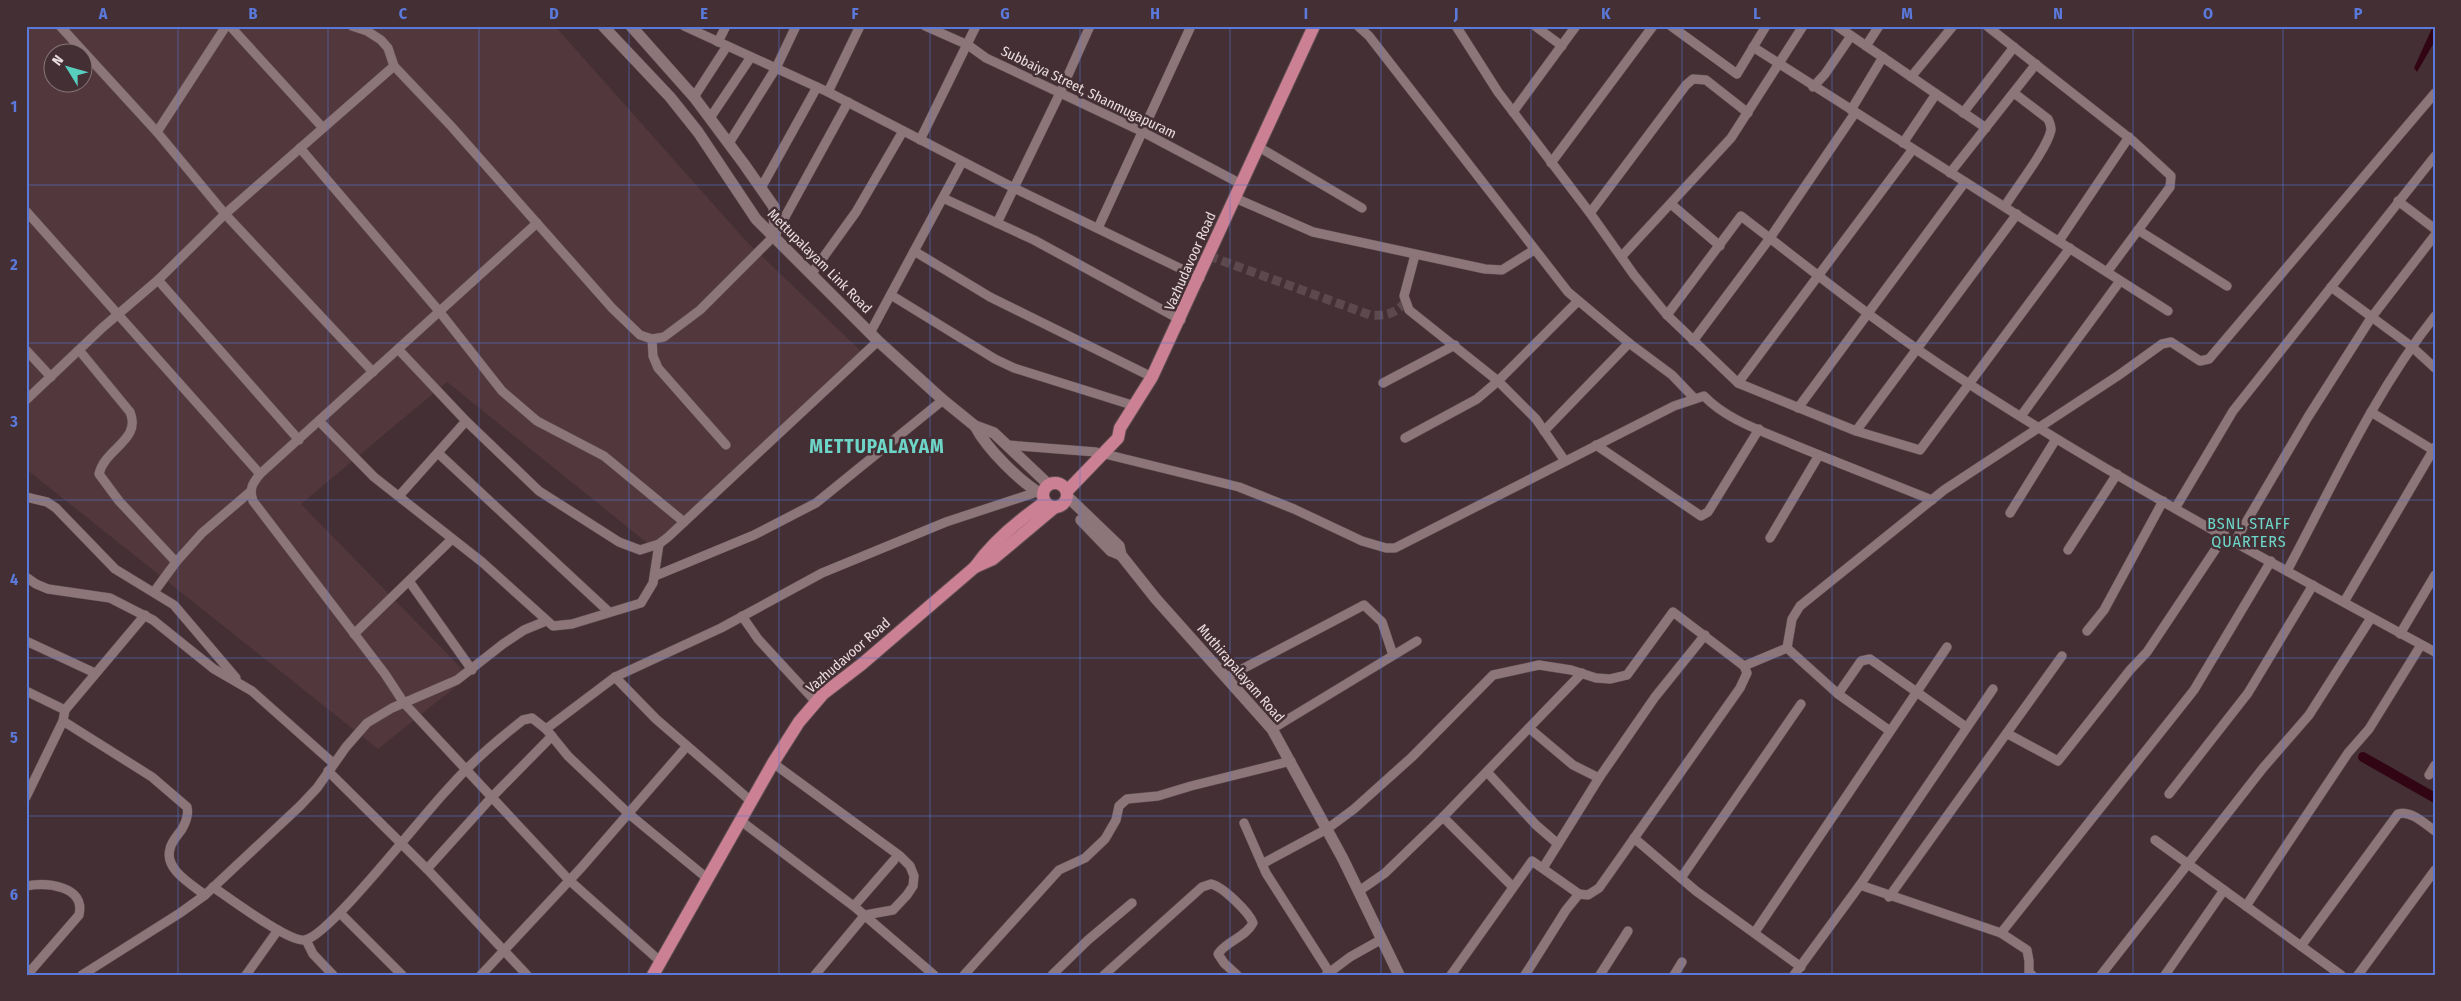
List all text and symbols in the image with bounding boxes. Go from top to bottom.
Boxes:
text: A [98,4,108,23]
text: B [249,4,258,23]
text: C [399,4,408,23]
text: D [549,4,559,23]
text: E [700,4,708,23]
text: F [851,4,859,23]
text: G [1000,4,1010,23]
text: H [1150,4,1160,23]
text: I [1304,4,1308,23]
text: J [1453,4,1458,23]
text: K [1601,4,1611,23]
text: L [1753,4,1761,23]
text: M [1901,4,1913,23]
text: N [2053,4,2063,23]
text: O [2203,4,2213,23]
text: P [2354,4,2363,23]
north arrow [42,42,92,92]
street label: Subbaiya Street, Shanmugapuram [998,43,1179,142]
text: N [49,52,67,69]
text: 1 [11,97,17,116]
street label: Mettupalayam Link Road [764,206,875,317]
street label: Vazhudavoor Road [1161,209,1220,313]
text: 2 [9,255,18,274]
text: 3 [9,412,18,431]
district label: METTUPALAYAM [809,435,945,458]
district label: BSNL STAFF QUARTERS [2207,514,2291,551]
text: 4 [10,570,18,589]
street label: Vazhudavoor Road [803,614,894,697]
street label: Muthirapalayam Road [1193,621,1288,726]
text: 5 [10,728,18,747]
text: 6 [10,885,18,904]

